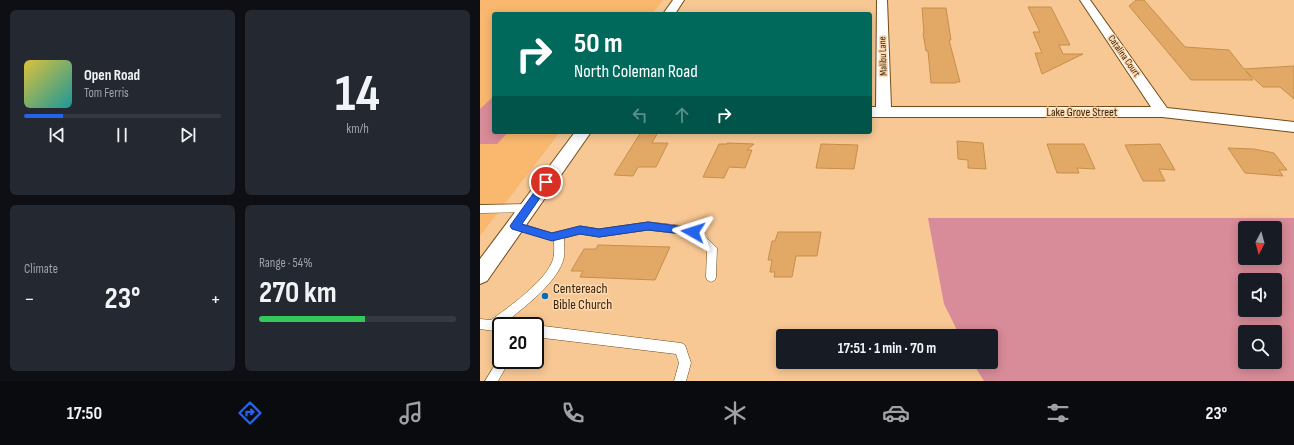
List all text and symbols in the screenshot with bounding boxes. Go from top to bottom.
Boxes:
text: 50 m [574,27,623,60]
icon: right [508,28,560,80]
street label: Catalina Court [1105,33,1143,79]
street label: Malibu Lane [876,36,890,76]
text: North Coleman Road [574,61,698,82]
text: 14 [335,63,380,126]
text: Open Road [84,66,140,85]
text: Tom Ferris [84,85,129,101]
icon: left [629,104,651,126]
icon: ahead [671,104,693,126]
icon: right [713,104,735,126]
street label: Lake Grove Street [1047,105,1118,120]
text: km/h [346,121,369,137]
icon: previous [46,124,68,146]
icon: pause [111,124,133,146]
icon: next [177,124,199,146]
pin [529,165,563,199]
icon: arrive [535,171,557,193]
position arrow [672,211,714,253]
north arrow [1238,221,1282,265]
map controls [1238,221,1282,369]
text: Range · 54% [259,255,313,271]
text: Climate [24,261,58,277]
button: sound [1238,273,1282,317]
text: 270 km [259,275,337,311]
place label: Centereach Bible Church [553,280,612,313]
text: 23° [104,281,141,317]
text: − [24,286,35,313]
text: + [210,286,221,313]
marker: Centereach Bible Church [540,291,550,301]
speed limit sign: 20 [492,317,544,369]
button: search [1238,325,1282,369]
text: 17:51 · 1 min · 70 m [838,339,936,358]
icon: directions [236,399,264,427]
icon: music [397,399,425,427]
icon: phone [559,399,587,427]
icon: climate [721,399,749,427]
icon: car [882,399,910,427]
icon: filters [1044,399,1072,427]
text: 17:50 [67,403,102,424]
text: 23° [1206,403,1227,424]

